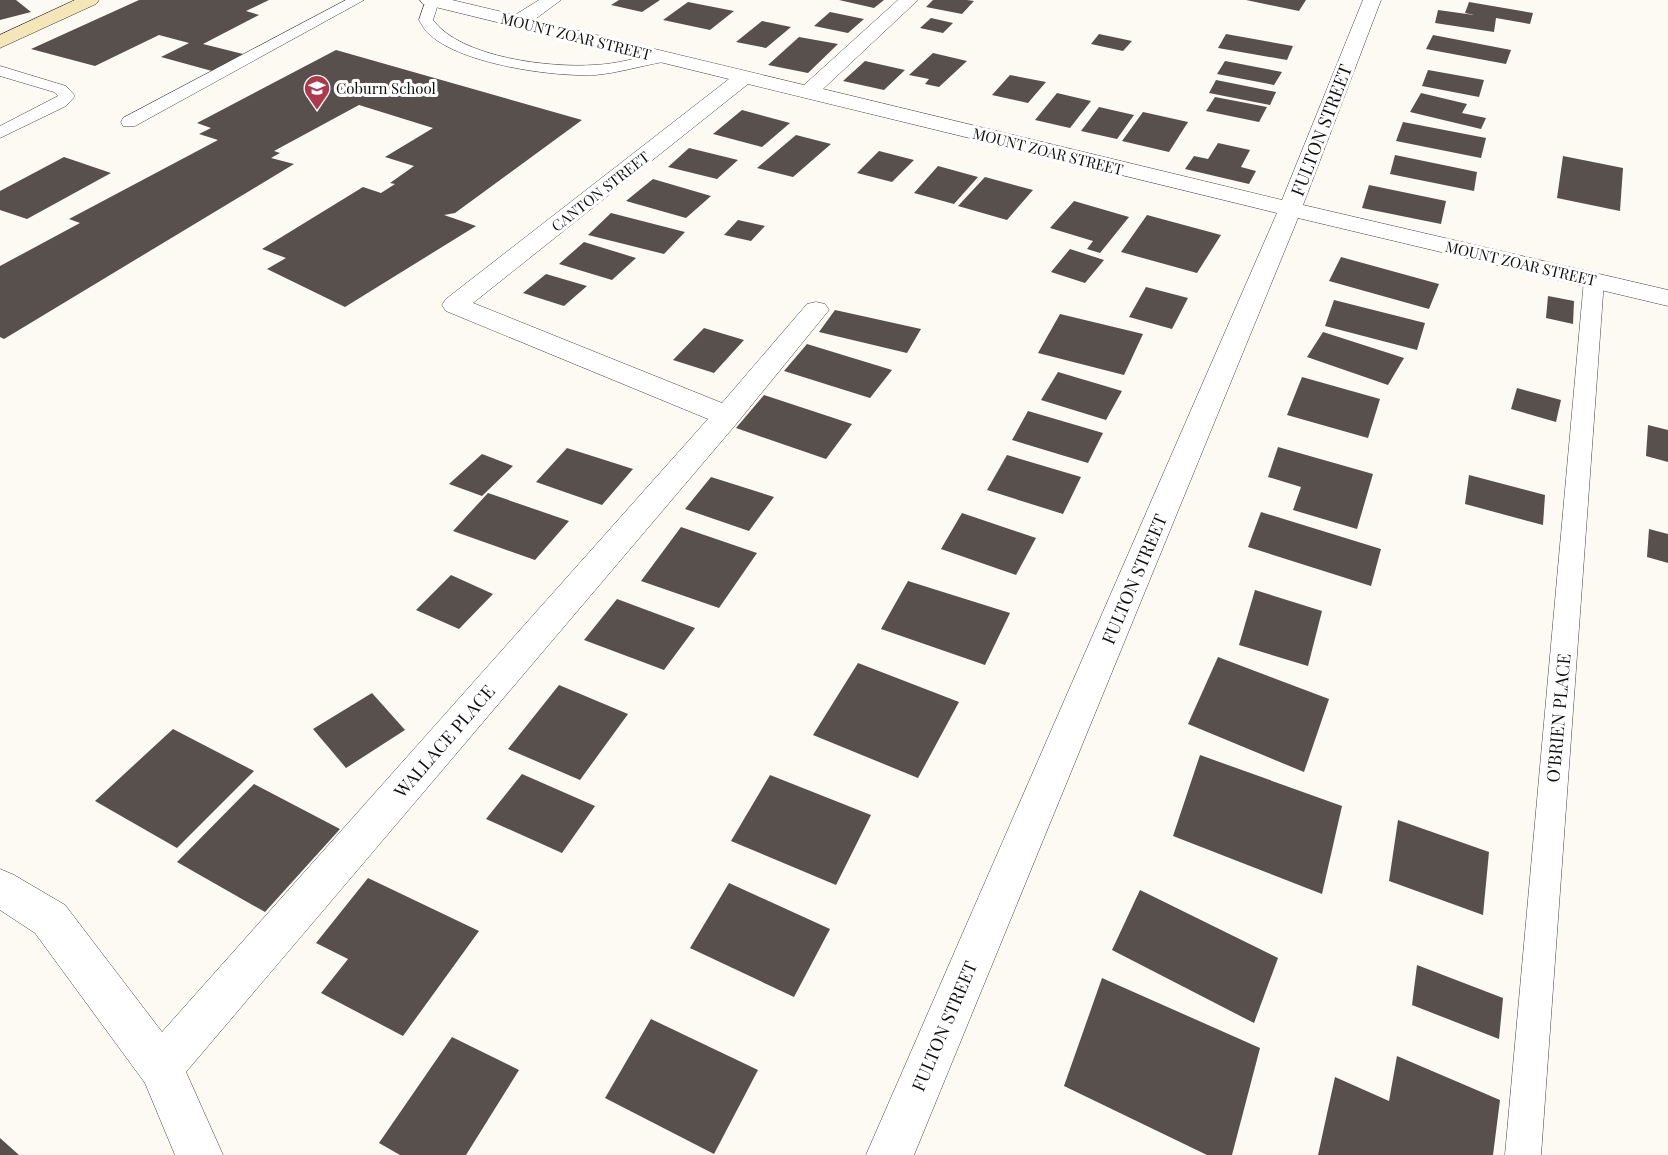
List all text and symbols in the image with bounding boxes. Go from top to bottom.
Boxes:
street label: MOUNT ZOAR STREET [499,8,653,64]
street label: FULTON STREET [1285,61,1357,199]
school or university icon: Coburn School [302,73,332,111]
place label: Coburn School [336,78,436,98]
street label: MOUNT ZOAR STREET [971,123,1125,179]
street label: CANTON STREET [547,146,653,236]
street label: MOUNT ZOAR STREET [1444,236,1598,290]
street label: FULTON STREET [1096,510,1172,648]
street label: O'BRIEN PLACE [1540,652,1576,783]
street label: WALLACE PLACE [388,680,500,803]
street label: FULTON STREET [906,957,982,1095]

